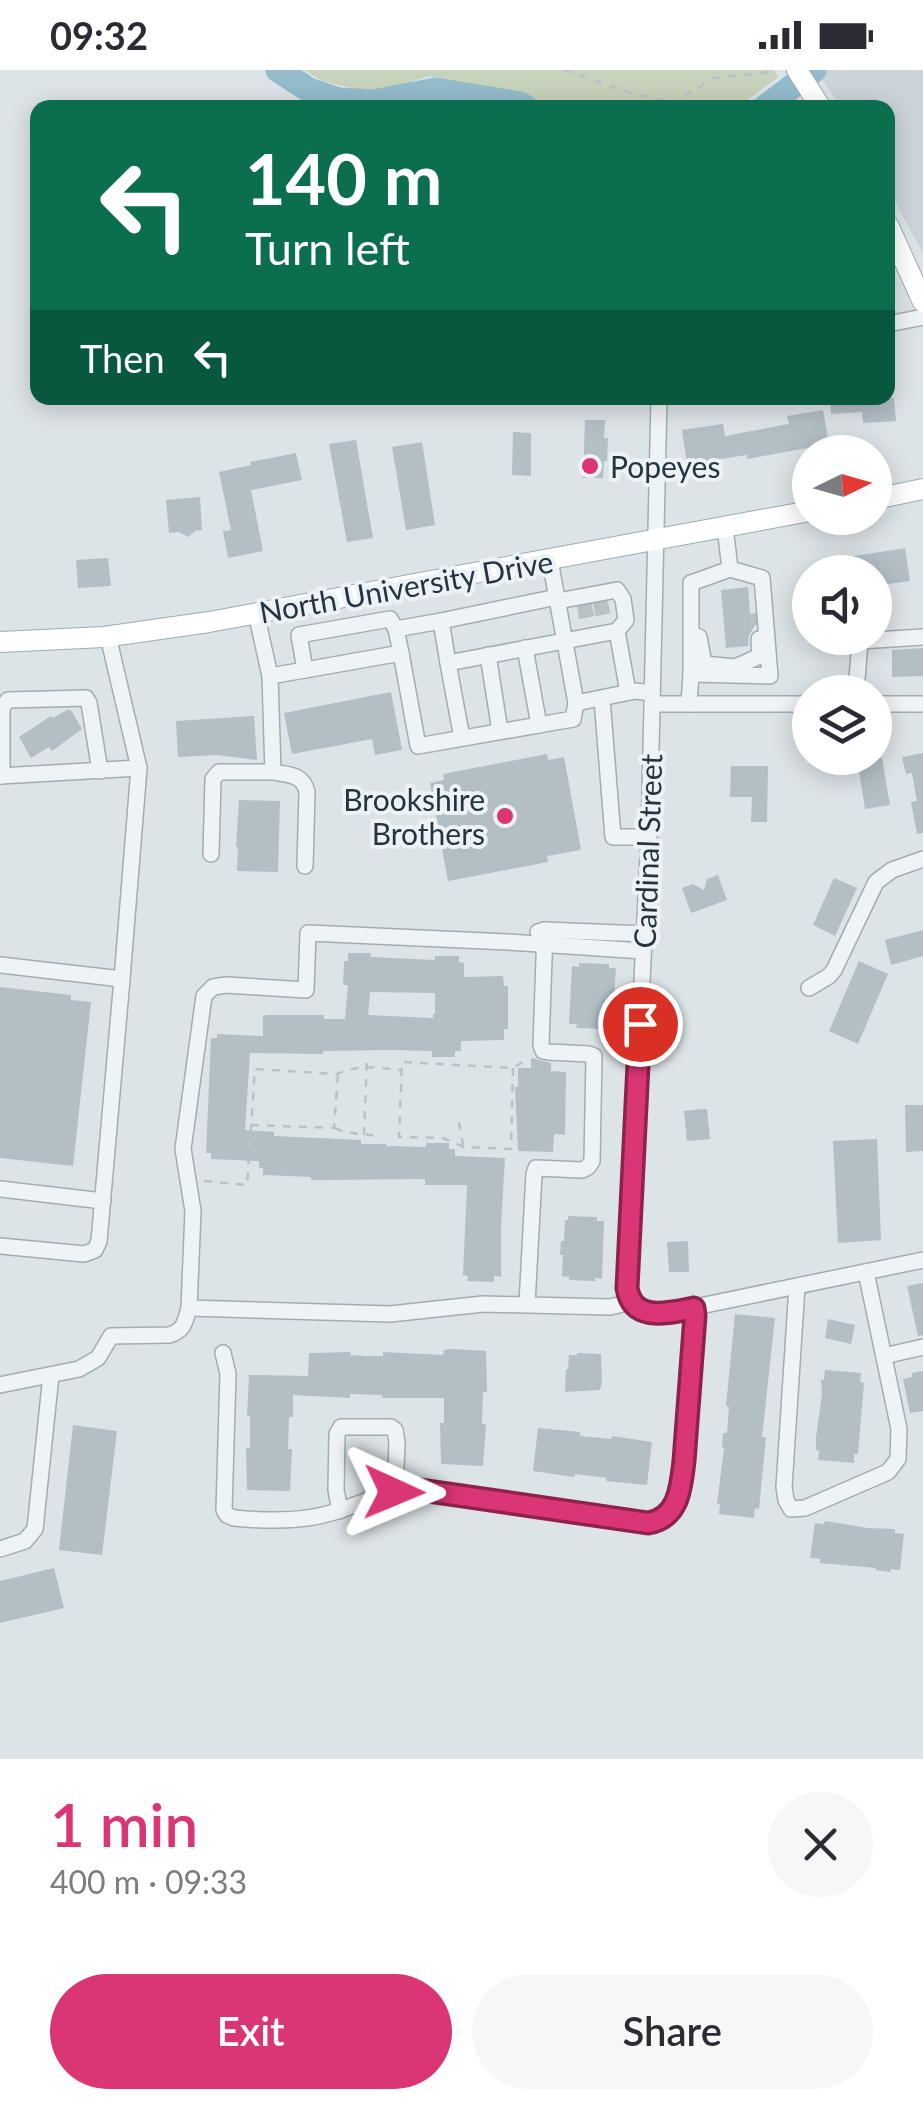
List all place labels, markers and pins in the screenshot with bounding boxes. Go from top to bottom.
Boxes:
place label: Popeyes [610,448,720,484]
marker: Popeyes [579,455,601,477]
place label: Brookshire Brothers [343,781,485,851]
marker: Brookshire Brothers [494,805,516,827]
pin [598,982,683,1067]

